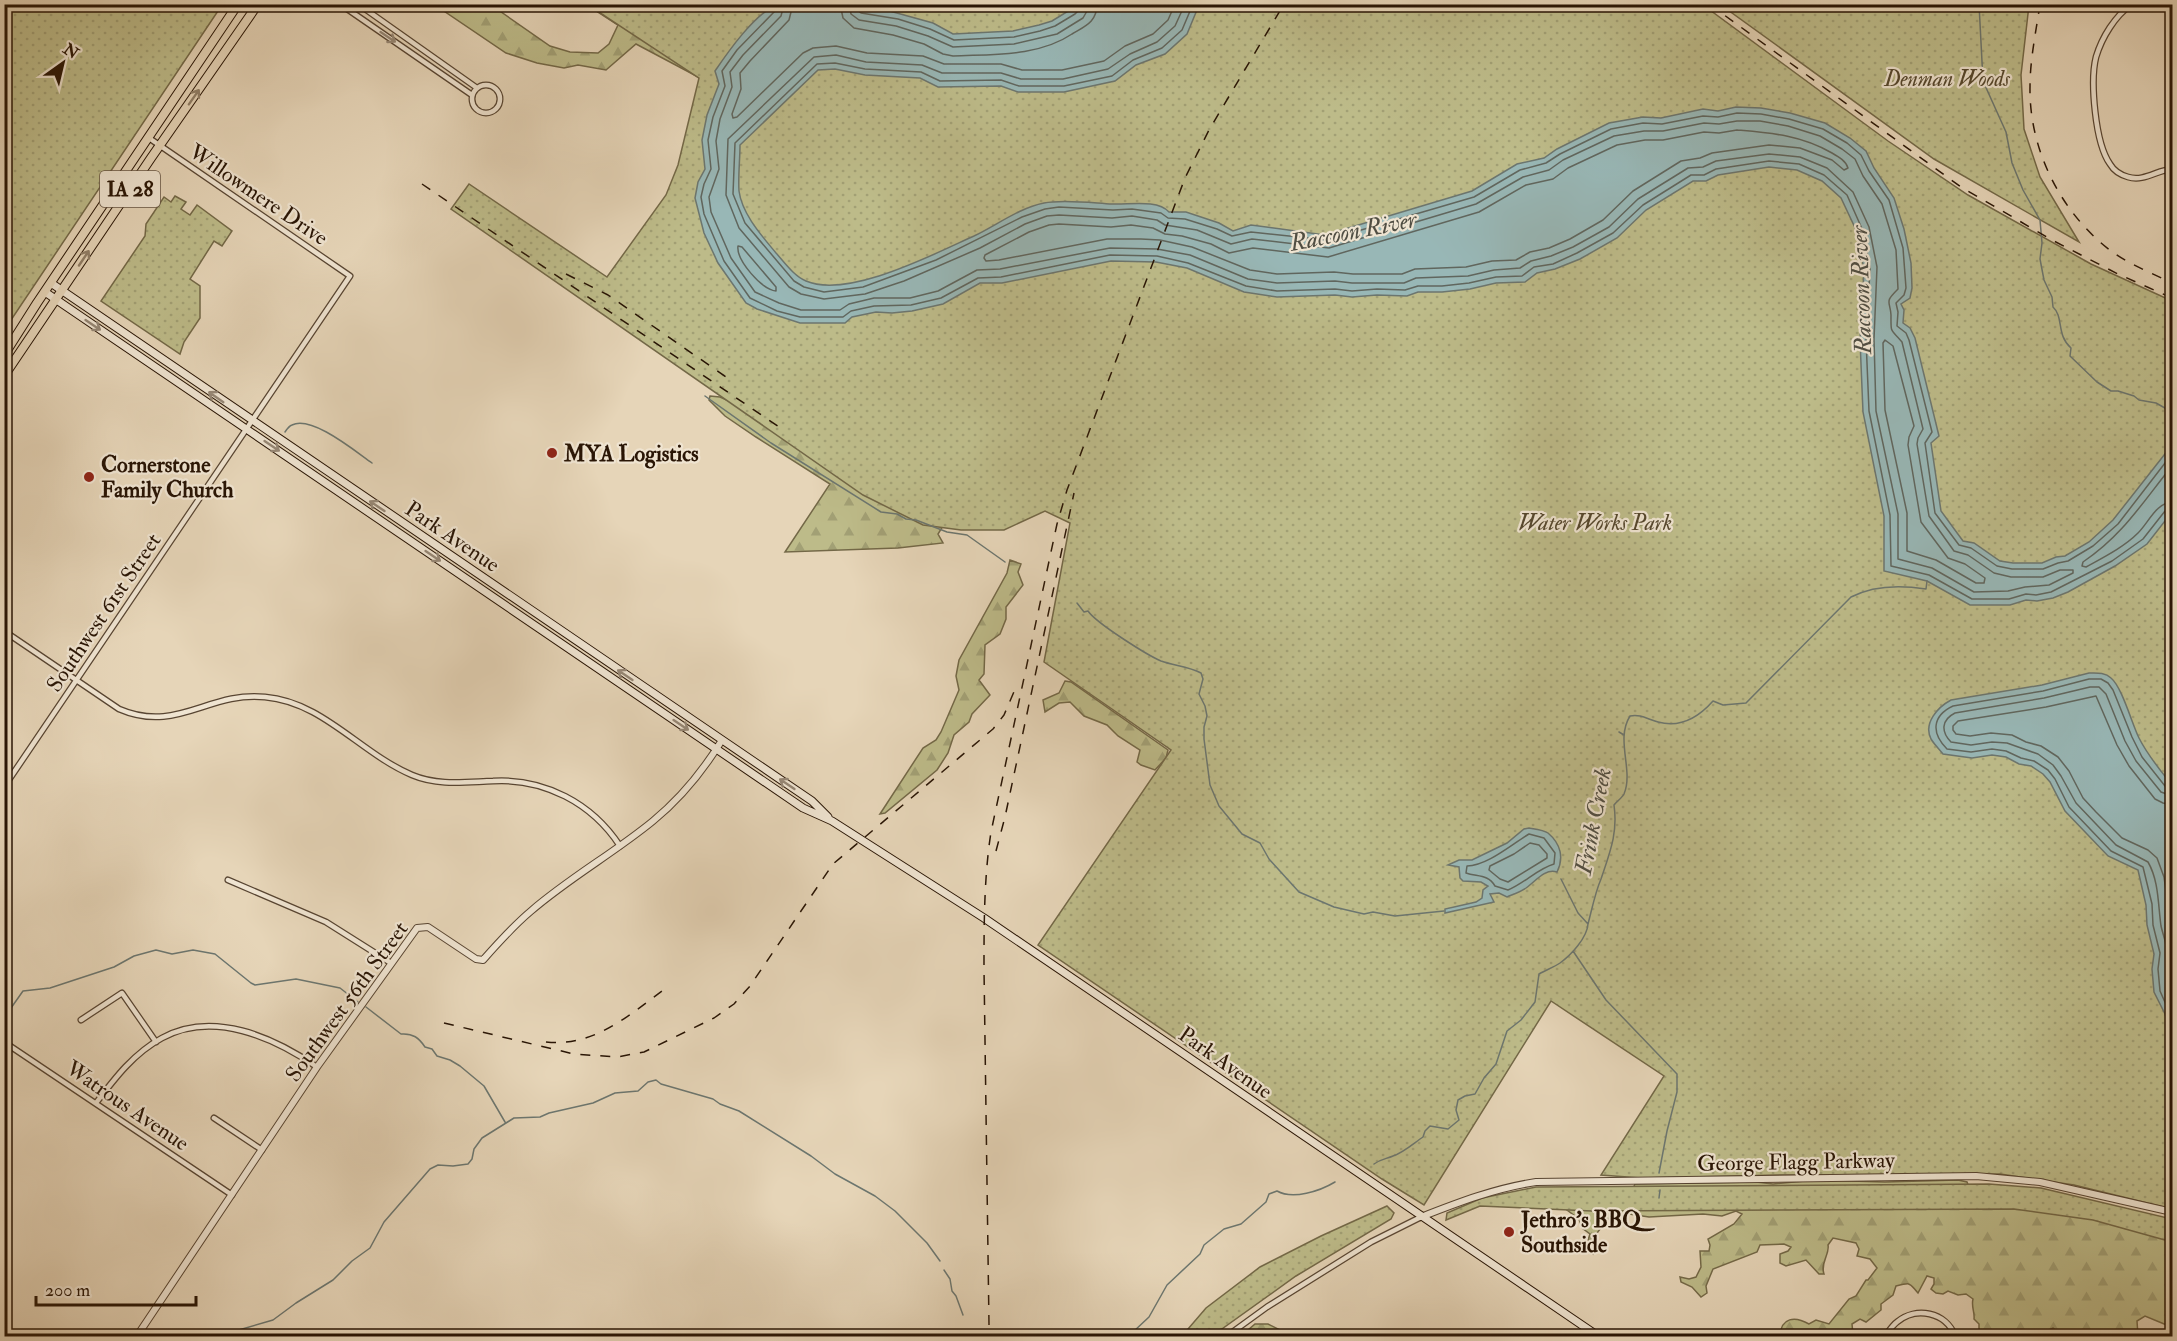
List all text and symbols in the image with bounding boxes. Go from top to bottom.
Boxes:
one-way arrow [379,32,396,44]
north arrow [33,33,93,93]
text: N [58,39,83,64]
park label: Denman Woods [1883,65,2011,93]
one-way arrow [188,89,200,105]
street label: Willowmere Drive [183,137,333,252]
road number: IA 28 [100,171,160,207]
water label: Raccoon River [1286,204,1420,259]
water label: Raccoon River [1844,224,1879,356]
one-way arrow [78,250,90,266]
one-way arrow [84,319,101,331]
one-way arrow [209,391,225,403]
one-way arrow [263,440,279,452]
place label: MYA Logistics [563,440,699,469]
marker: MYA Logistics [545,446,559,460]
place label: Cornerstone Family Church [101,451,234,505]
marker: Cornerstone Family Church [82,470,96,484]
street label: Park Avenue [400,495,505,579]
one-way arrow [370,500,386,512]
park label: Water Works Park [1518,509,1672,537]
street label: Southwest 61st Street [40,528,167,697]
one-way arrow [424,550,440,562]
one-way arrow [618,669,634,681]
one-way arrow [672,719,688,731]
water label: Frink Creek [1568,765,1619,878]
one-way arrow [779,778,796,790]
street label: Southwest 56th Street [279,916,414,1087]
street label: Park Avenue [1173,1020,1278,1105]
street label: Watrous Avenue [60,1054,194,1157]
street label: George Flagg Parkway [1697,1146,1895,1178]
place label: Jethro's BBQ Southside [1520,1206,1655,1259]
marker: Jethro's BBQ Southside [1502,1225,1516,1239]
scale bar [36,1269,196,1307]
text: 200 m [45,1279,90,1302]

